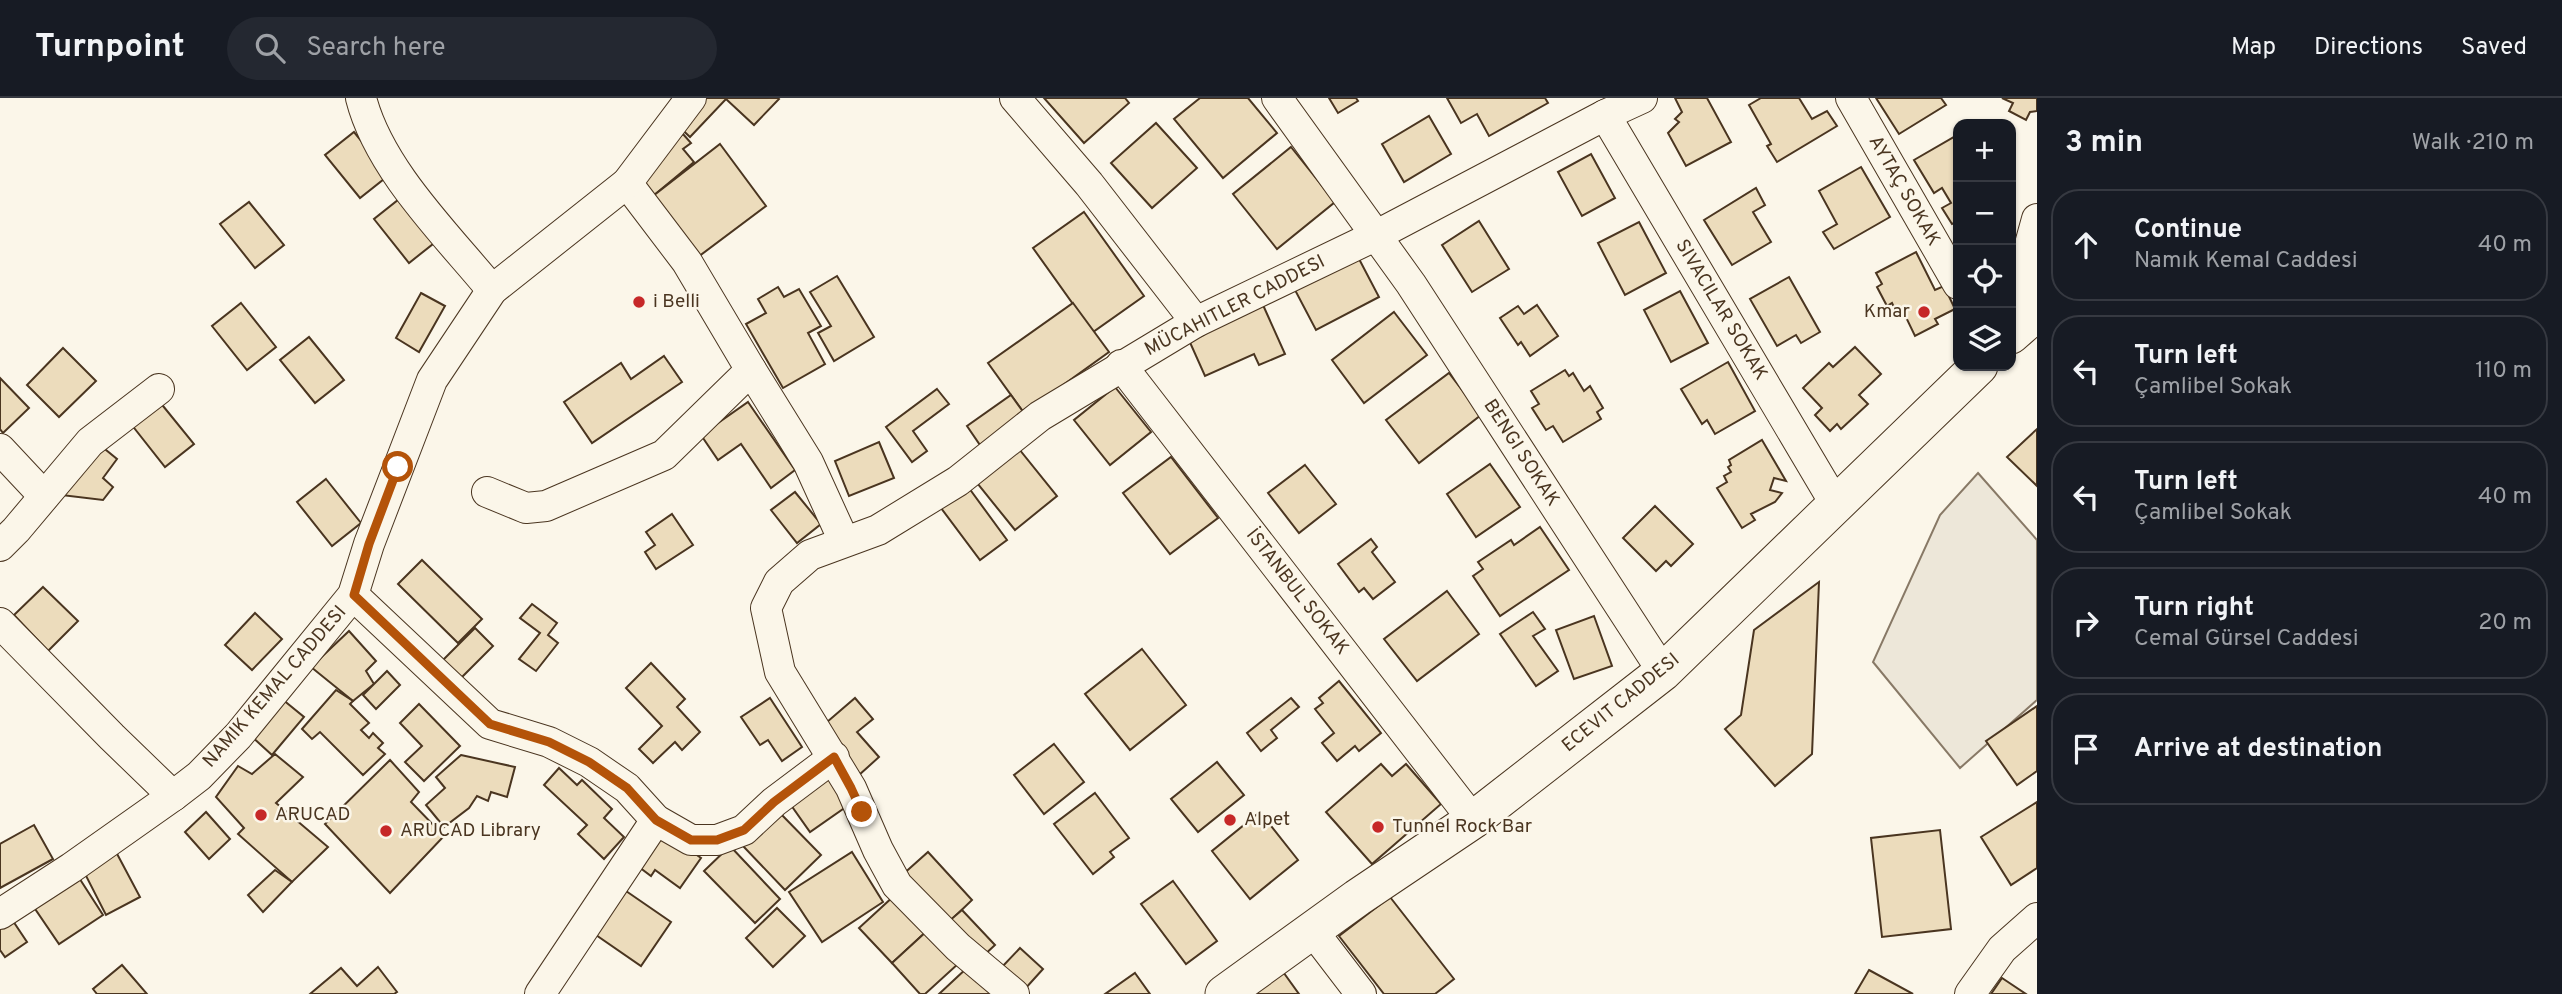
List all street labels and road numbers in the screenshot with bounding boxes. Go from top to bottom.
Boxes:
street label: AYTAÇ SOKAK [1863,131,1945,251]
street label: SIVACILAR SOKAK [1669,235,1773,385]
street label: MÜCAHITLER CADDESI [1140,249,1329,362]
street label: BENGI SOKAK [1478,395,1564,511]
street label: İSTANBUL SOKAK [1240,523,1355,660]
street label: NAMIK KEMAL CADDESI [198,601,352,773]
street label: ECEVIT CADDESI [1557,648,1685,758]

